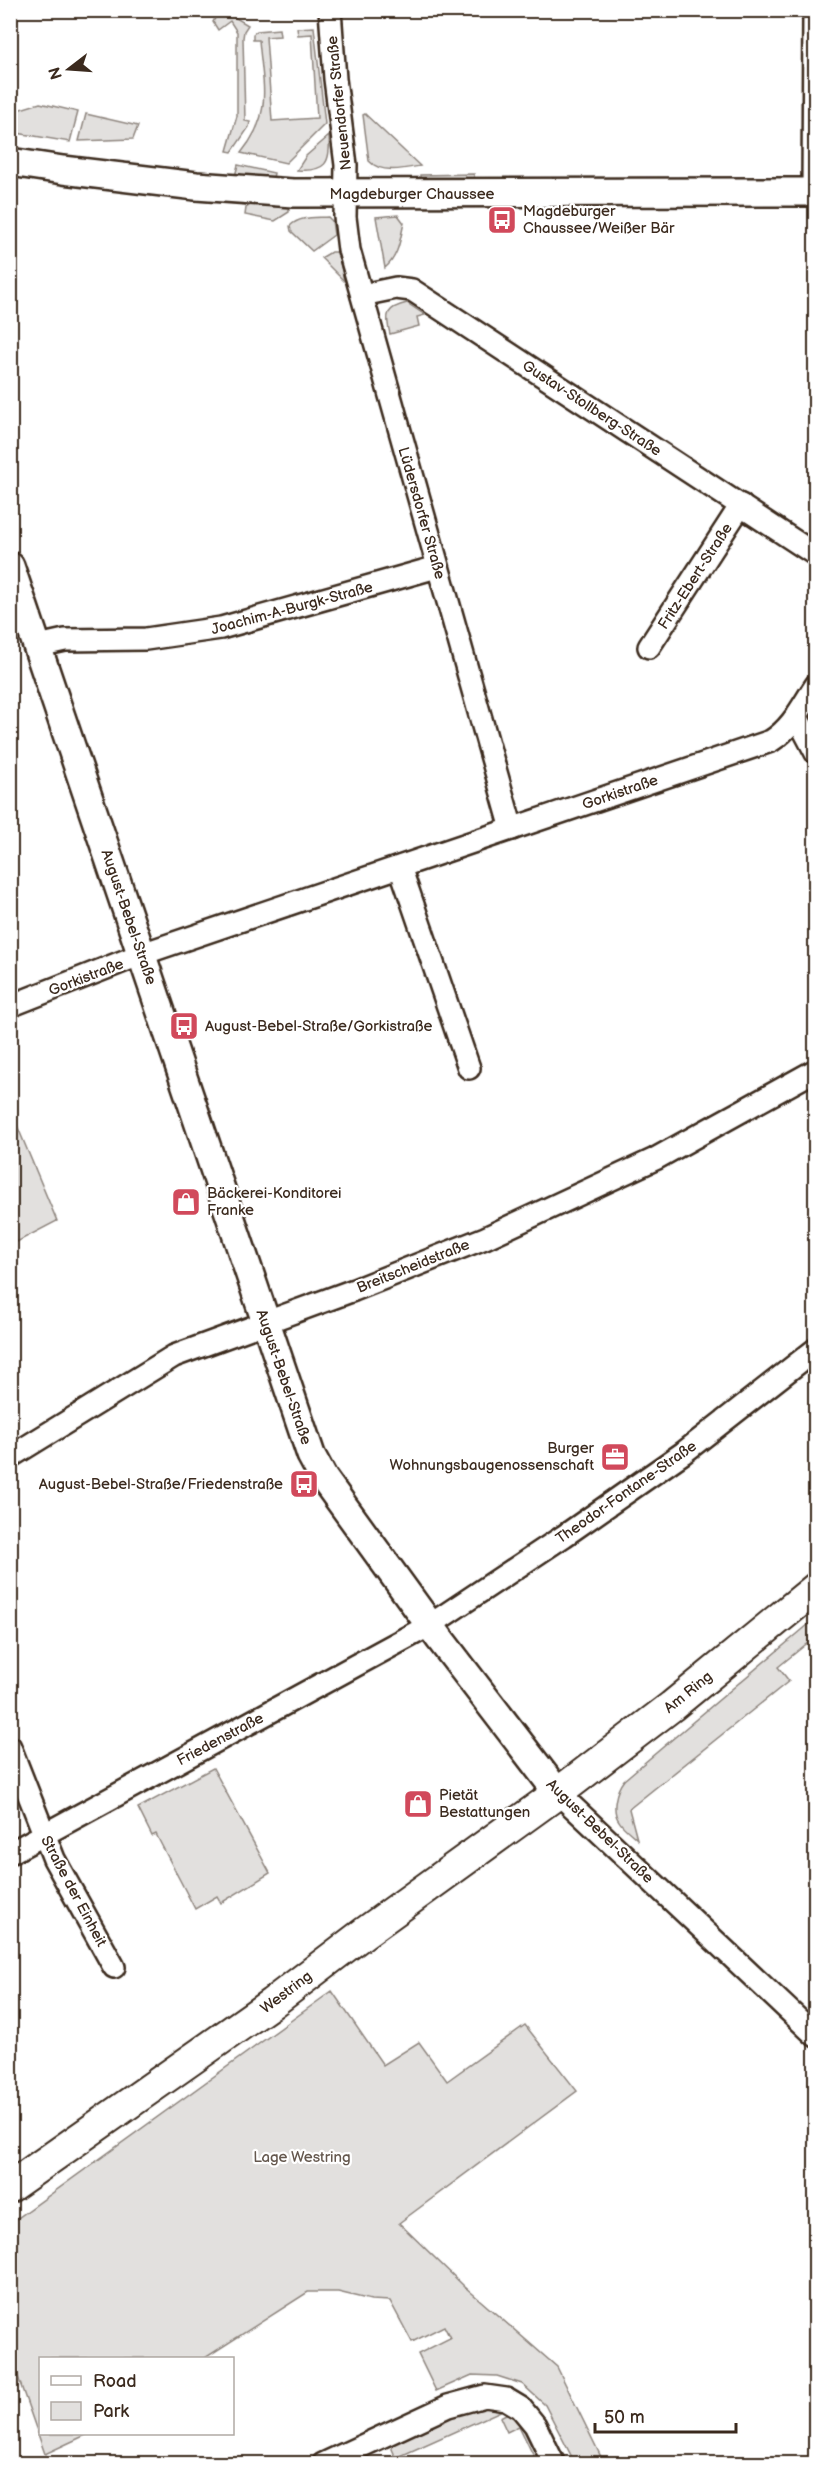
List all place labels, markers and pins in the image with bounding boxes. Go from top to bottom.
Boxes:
place label: Magdeburger Chaussee/Weißer Bär [523,202,675,238]
bus stop icon: Magdeburger Chaussee/Weißer Bär [486,204,518,236]
bus stop icon: August-Bebel-Straße/Gorkistraße [168,1010,200,1042]
place label: August-Bebel-Straße/Gorkistraße [205,1017,432,1036]
place label: Bäckerei-Konditorei Franke [207,1184,342,1220]
shop icon: Bäckerei-Konditorei Franke [170,1186,202,1218]
place label: Burger Wohnungsbaugenossenschaft [390,1439,595,1475]
office icon: Burger Wohnungsbaugenossenschaft [599,1441,631,1473]
bus stop icon: August-Bebel-Straße/Friedenstraße [288,1468,320,1500]
place label: August-Bebel-Straße/Friedenstraße [39,1475,283,1494]
place label: Pietät Bestattungen [439,1786,530,1822]
shop icon: Pietät Bestattungen [402,1788,434,1820]

